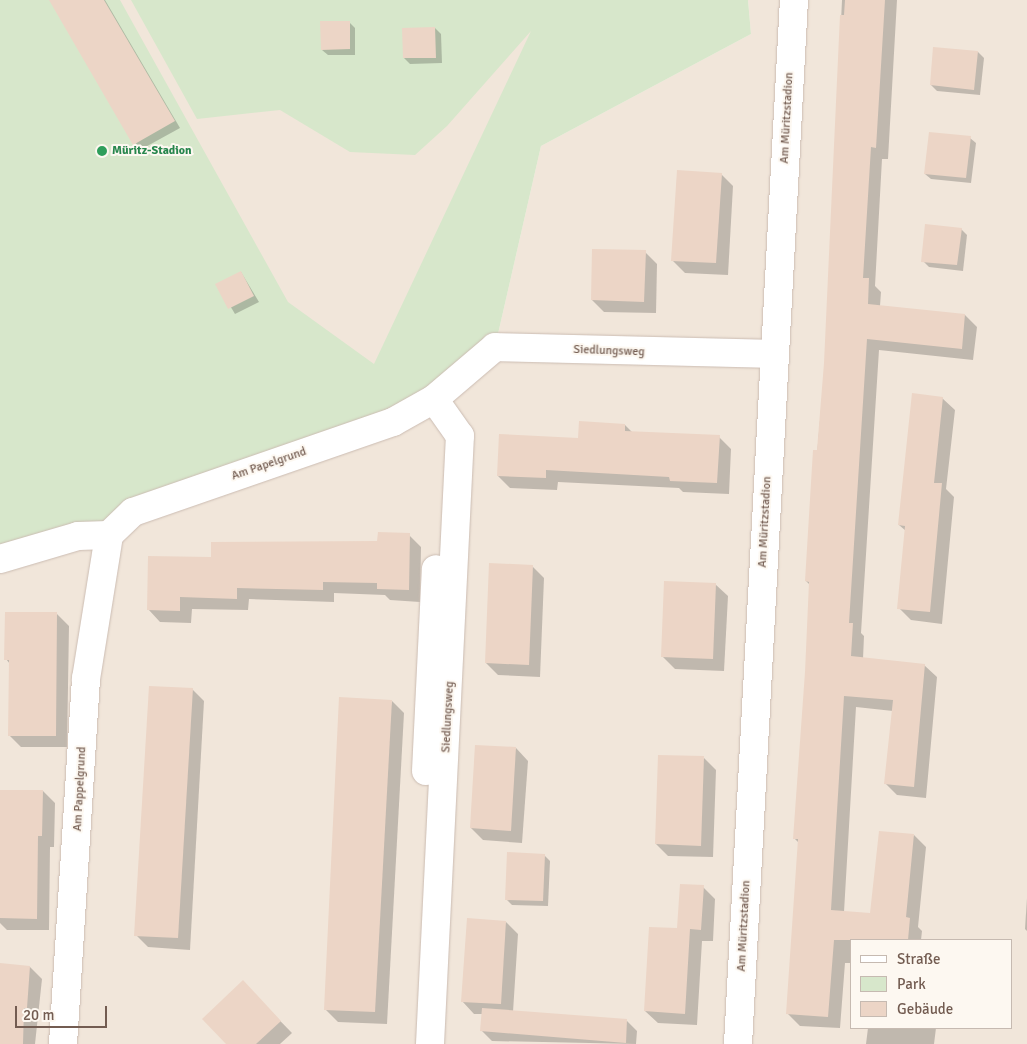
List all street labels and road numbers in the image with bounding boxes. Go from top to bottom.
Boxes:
street label: Am Müritzstadion [777,72,797,164]
street label: Siedlungsweg [573,343,645,359]
street label: Am Papelgrund [230,444,308,484]
street label: Am Müritzstadion [755,476,775,568]
street label: Siedlungsweg [439,681,457,753]
street label: Am Pappelgrund [71,746,89,832]
street label: Am Müritzstadion [734,880,754,972]

